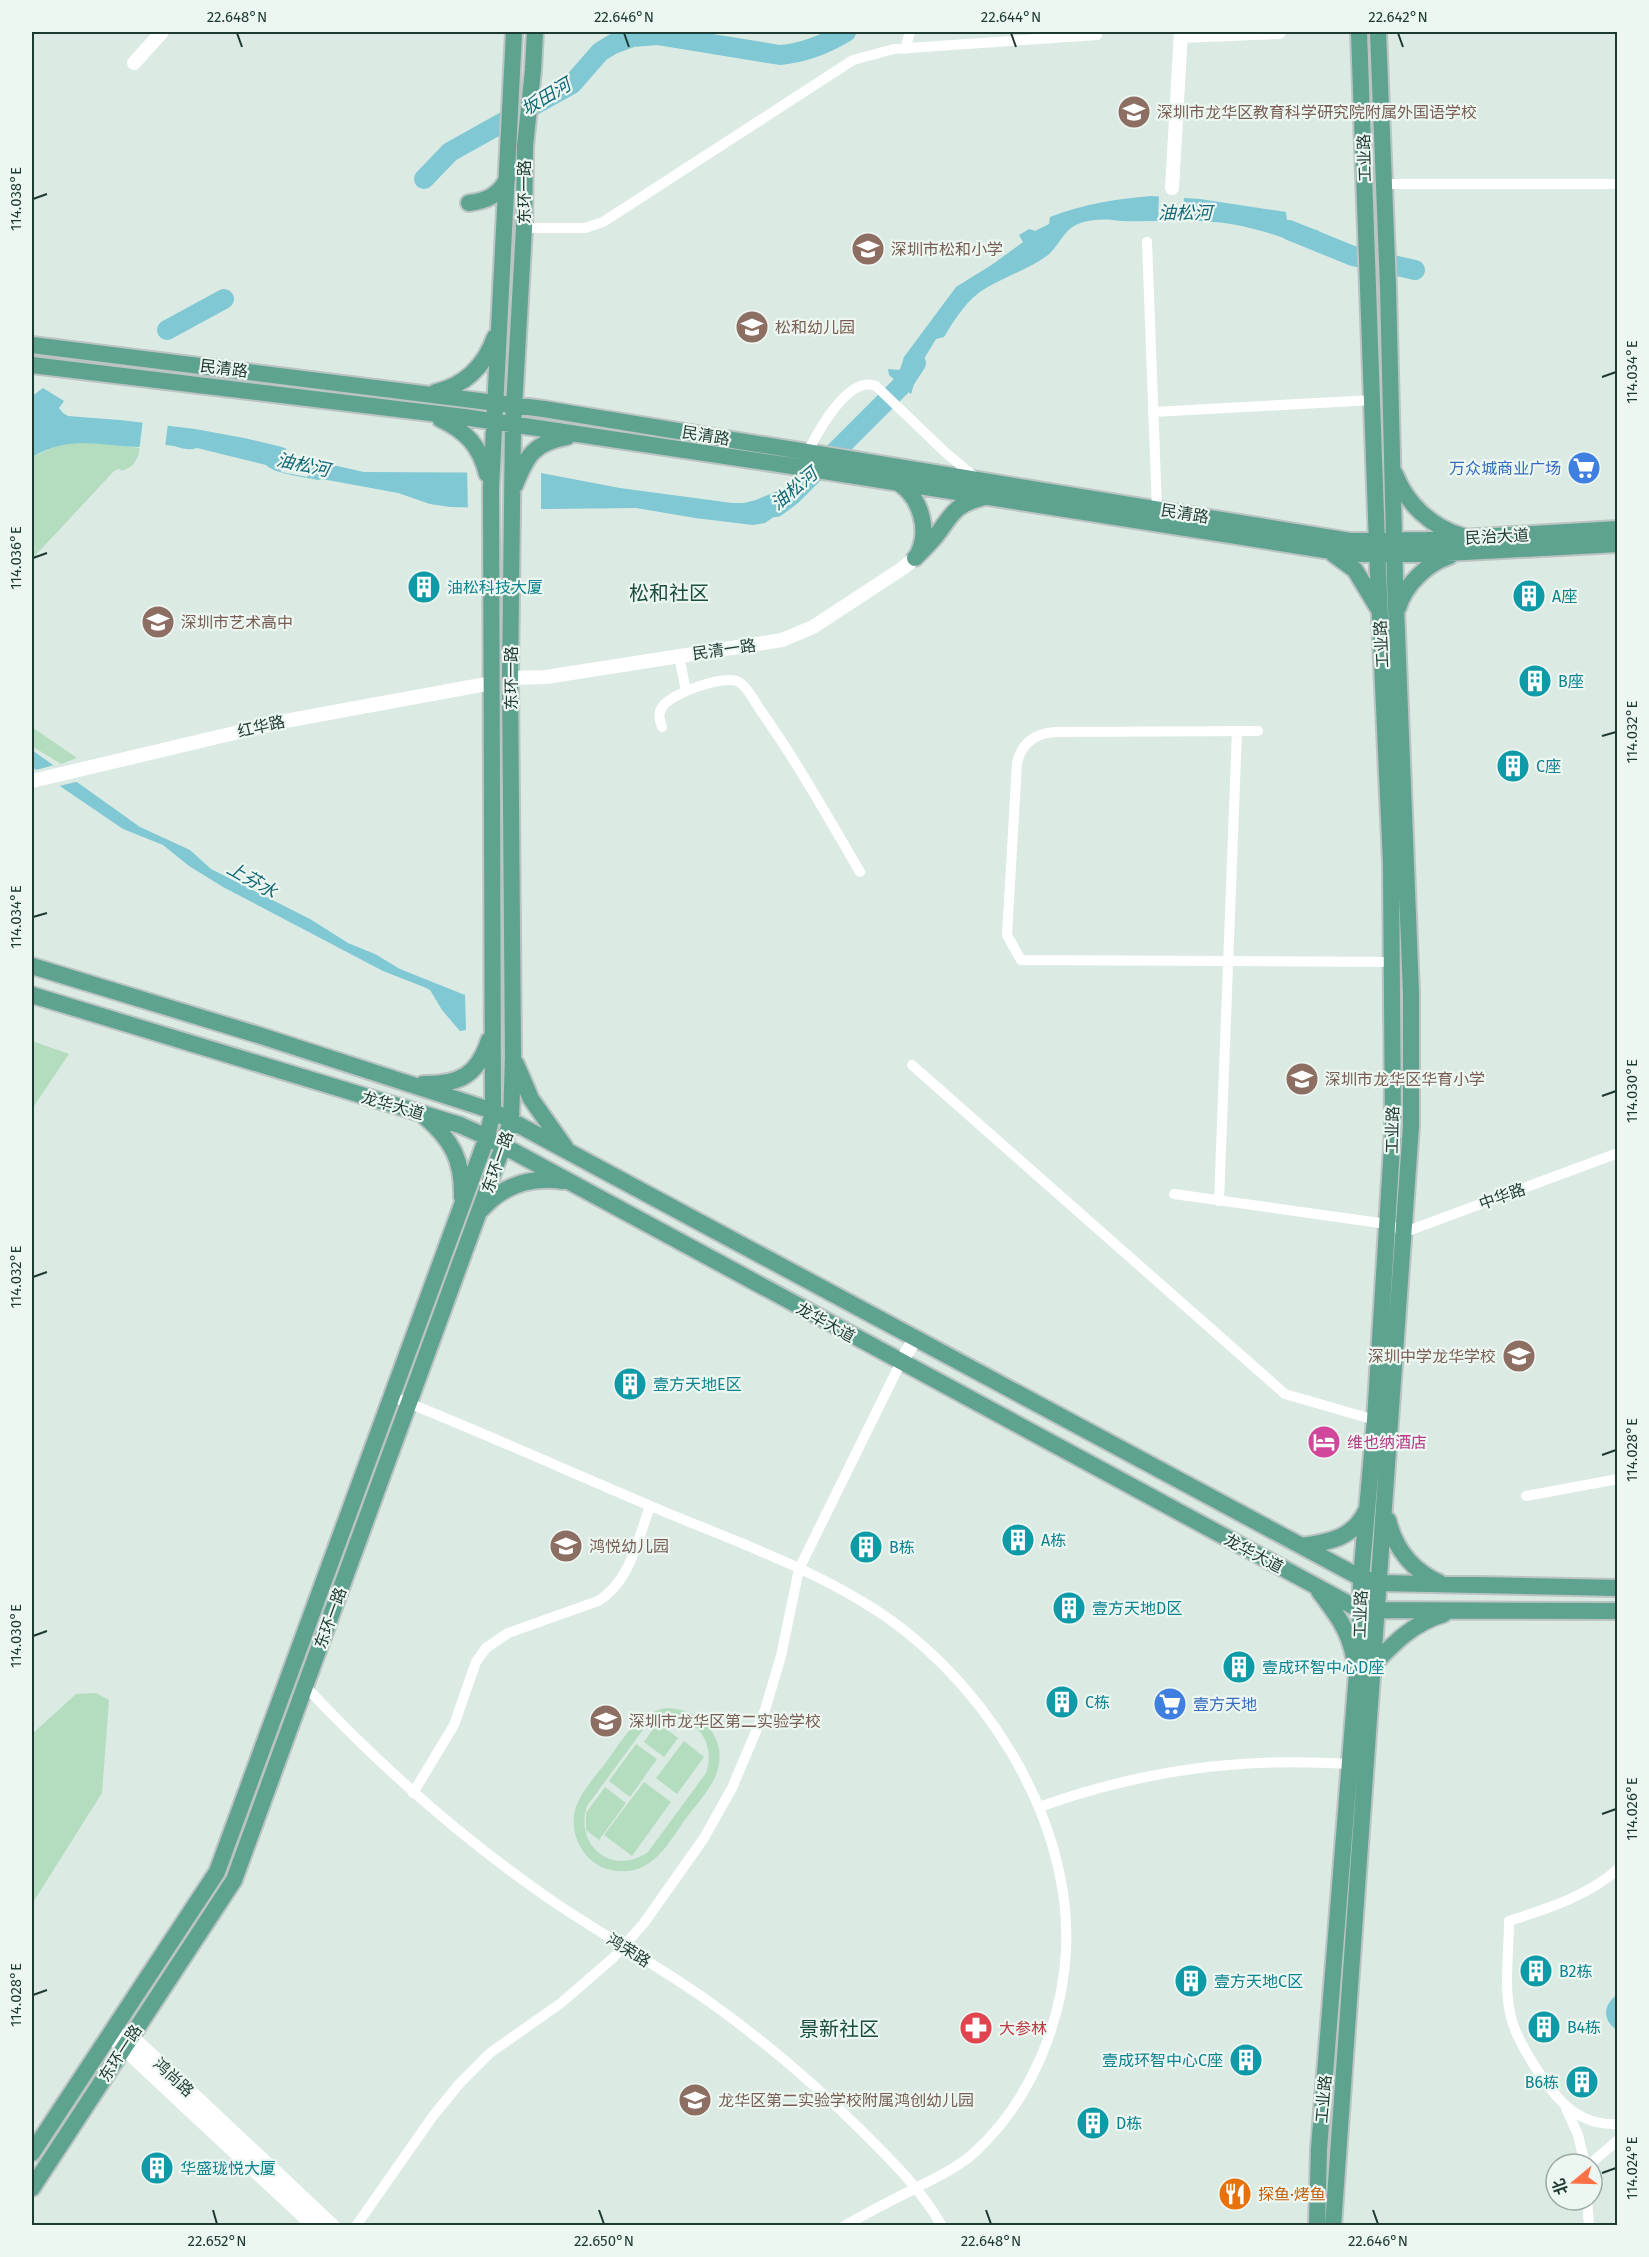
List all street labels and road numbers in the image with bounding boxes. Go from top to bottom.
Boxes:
street label: 工业路 [1354,134,1375,182]
street label: 东环一路 [515,160,534,224]
street label: 民清路 [199,356,249,381]
street label: 民清路 [681,422,731,449]
street label: 民清路 [1160,500,1210,527]
street label: 民治大道 [1465,525,1529,548]
street label: 工业路 [1371,620,1392,668]
street label: 民清一路 [691,636,757,663]
street label: 东环一路 [502,646,521,710]
street label: 红华路 [236,712,287,741]
street label: 龙华大道 [359,1088,426,1123]
street label: 工业路 [1383,1106,1402,1154]
street label: 东环一路 [478,1129,517,1196]
street label: 中华路 [1476,1179,1528,1214]
street label: 龙华大道 [793,1299,858,1346]
street label: 龙华大道 [1221,1530,1286,1577]
street label: 东环一路 [311,1585,350,1651]
street label: 工业路 [1350,1590,1371,1638]
street label: 鸿荣路 [603,1930,654,1971]
street label: 东环一路 [95,2021,146,2085]
street label: 鸿尚路 [150,2054,198,2101]
street label: 工业路 [1312,2074,1335,2124]

